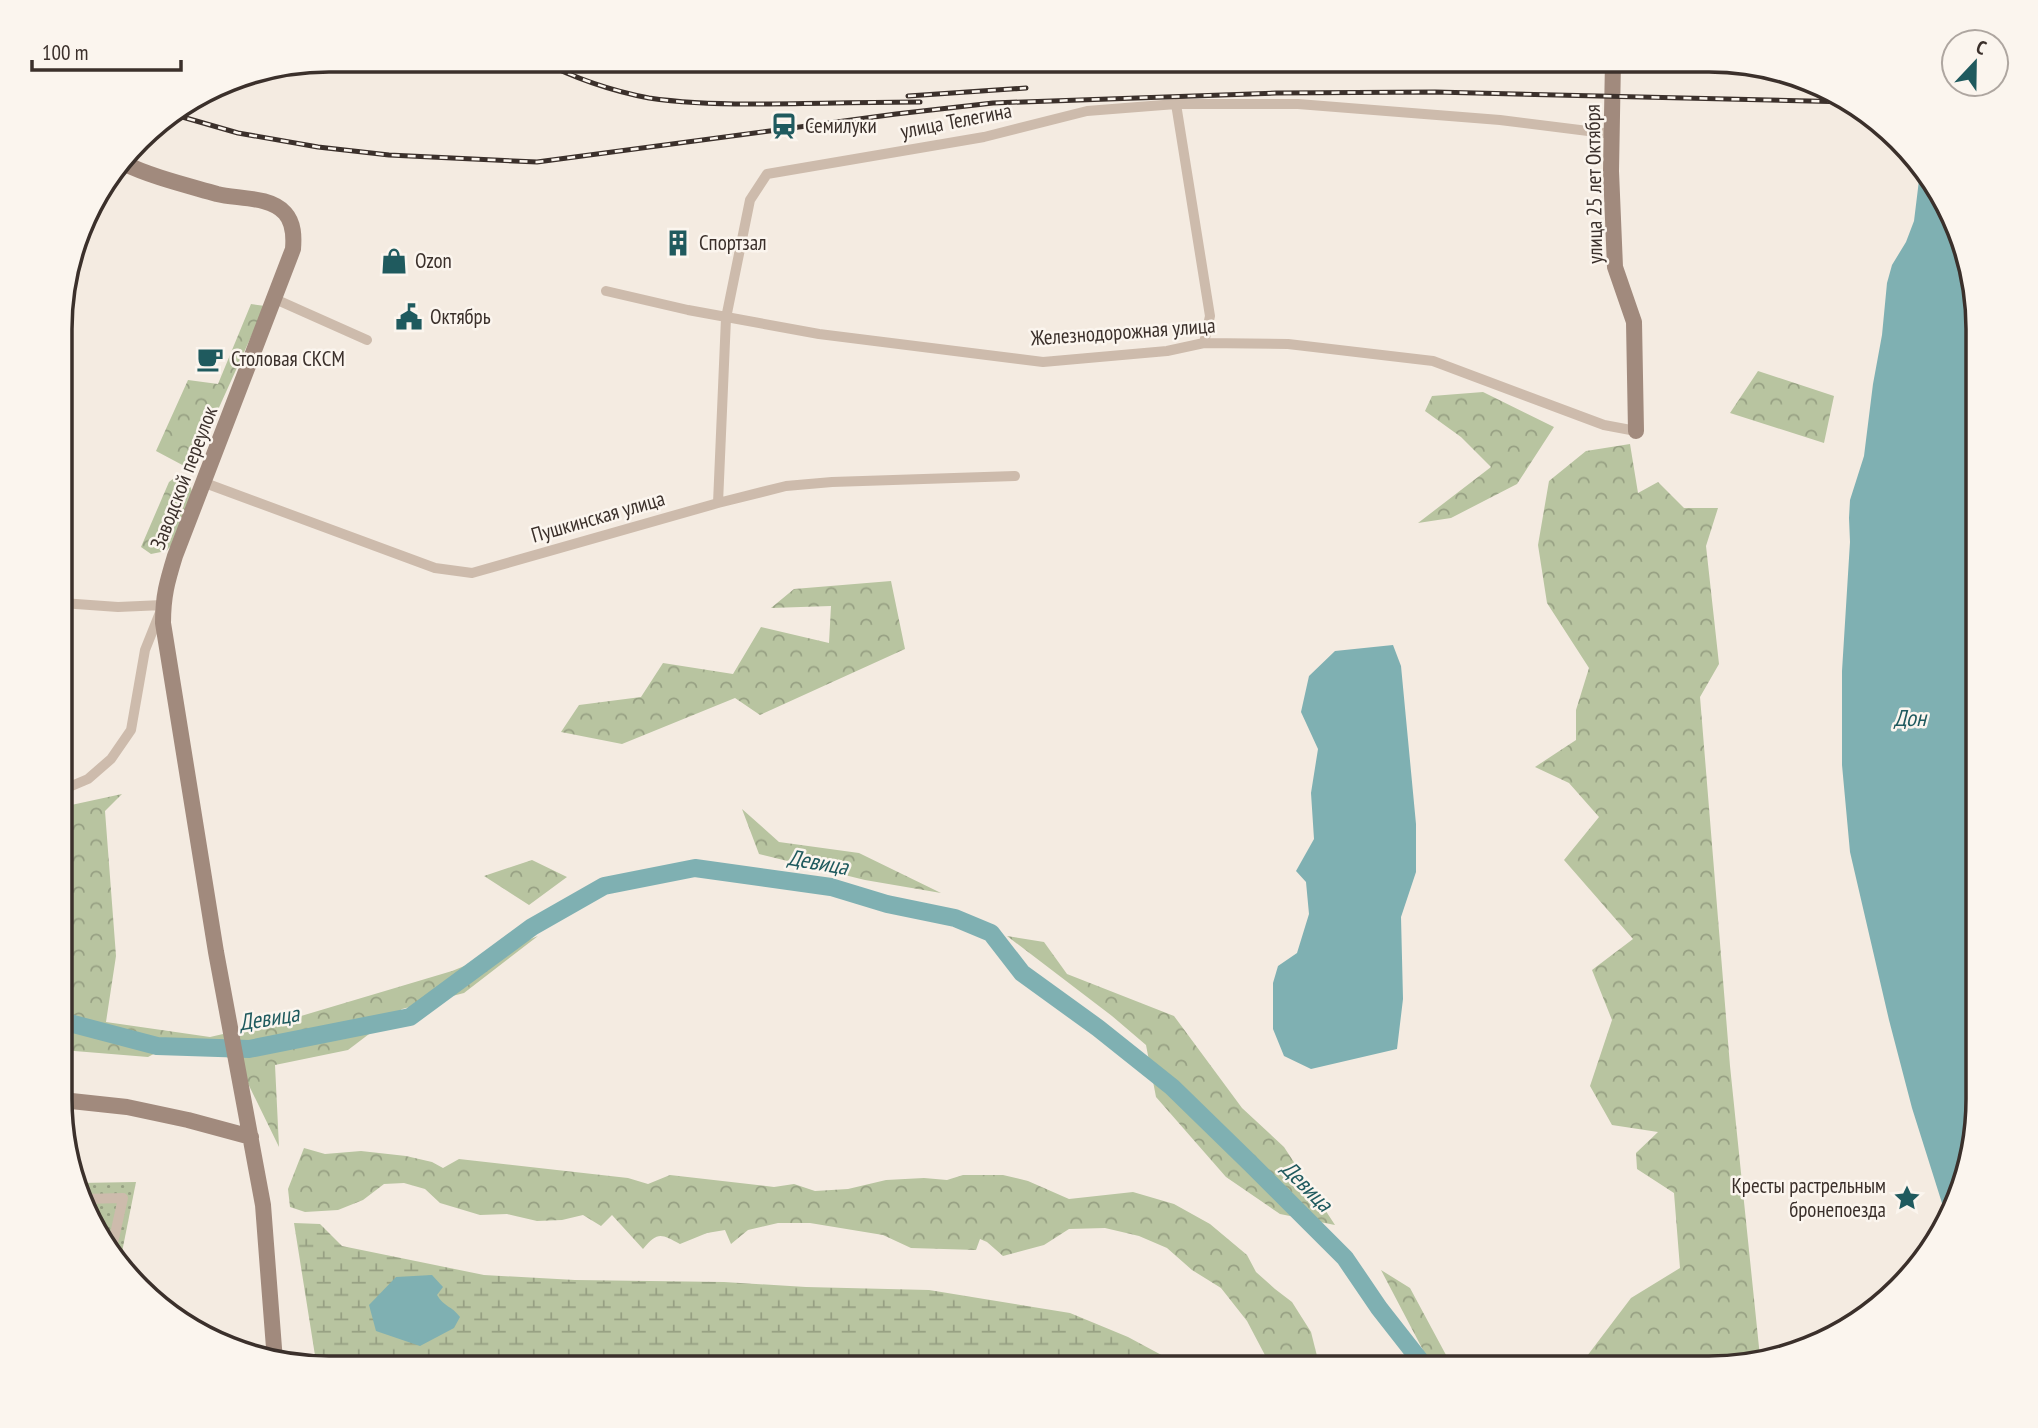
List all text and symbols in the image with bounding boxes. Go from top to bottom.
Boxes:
scale bar [32,28,180,72]
north arrow [1940,28,2010,98]
text: С [1973,34,1990,60]
text: 100 m [42,39,88,66]
street label: улица Телегина [898,97,1014,145]
street label: улица 25 лет Октября [1579,104,1608,264]
station icon: Семилуки [769,111,799,141]
place label: Семилуки [805,112,877,139]
building icon: Спортзал [663,228,693,258]
place label: Спортзал [699,229,767,256]
shop icon: Ozon [379,246,409,276]
place label: Ozon [415,247,452,274]
public building icon: Октябрь [394,302,424,332]
place label: Октябрь [430,303,491,330]
street label: Железнодорожная улица [1029,312,1216,351]
cafe icon: Столовая СКСМ [195,344,225,374]
place label: Столовая СКСМ [231,345,345,372]
street label: Заводской переулок [144,402,223,553]
street label: Пушкинская улица [528,485,668,548]
water label: Дон [1893,703,1928,732]
water label: Девица [785,842,852,881]
water label: Девица [236,998,303,1037]
water label: Девица [1275,1153,1340,1218]
place label: Кресты растрельным бронепоезда [1731,1172,1886,1223]
place icon: Кресты растрельным бронепоезда [1892,1183,1922,1213]

